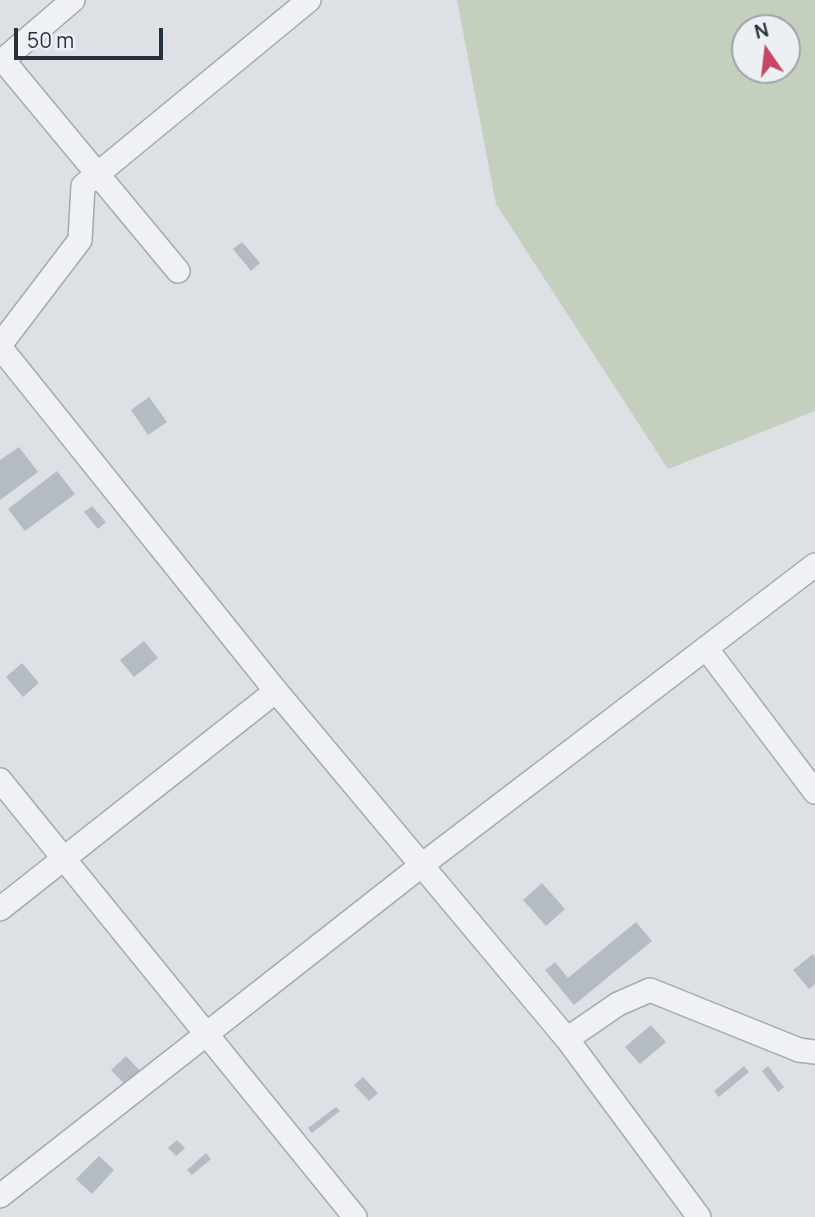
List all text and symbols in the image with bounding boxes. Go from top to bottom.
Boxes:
scale bar [18,14,166,58]
north arrow [731,14,801,84]
text: N [752,16,771,45]
text: 50 m [27,26,74,54]

